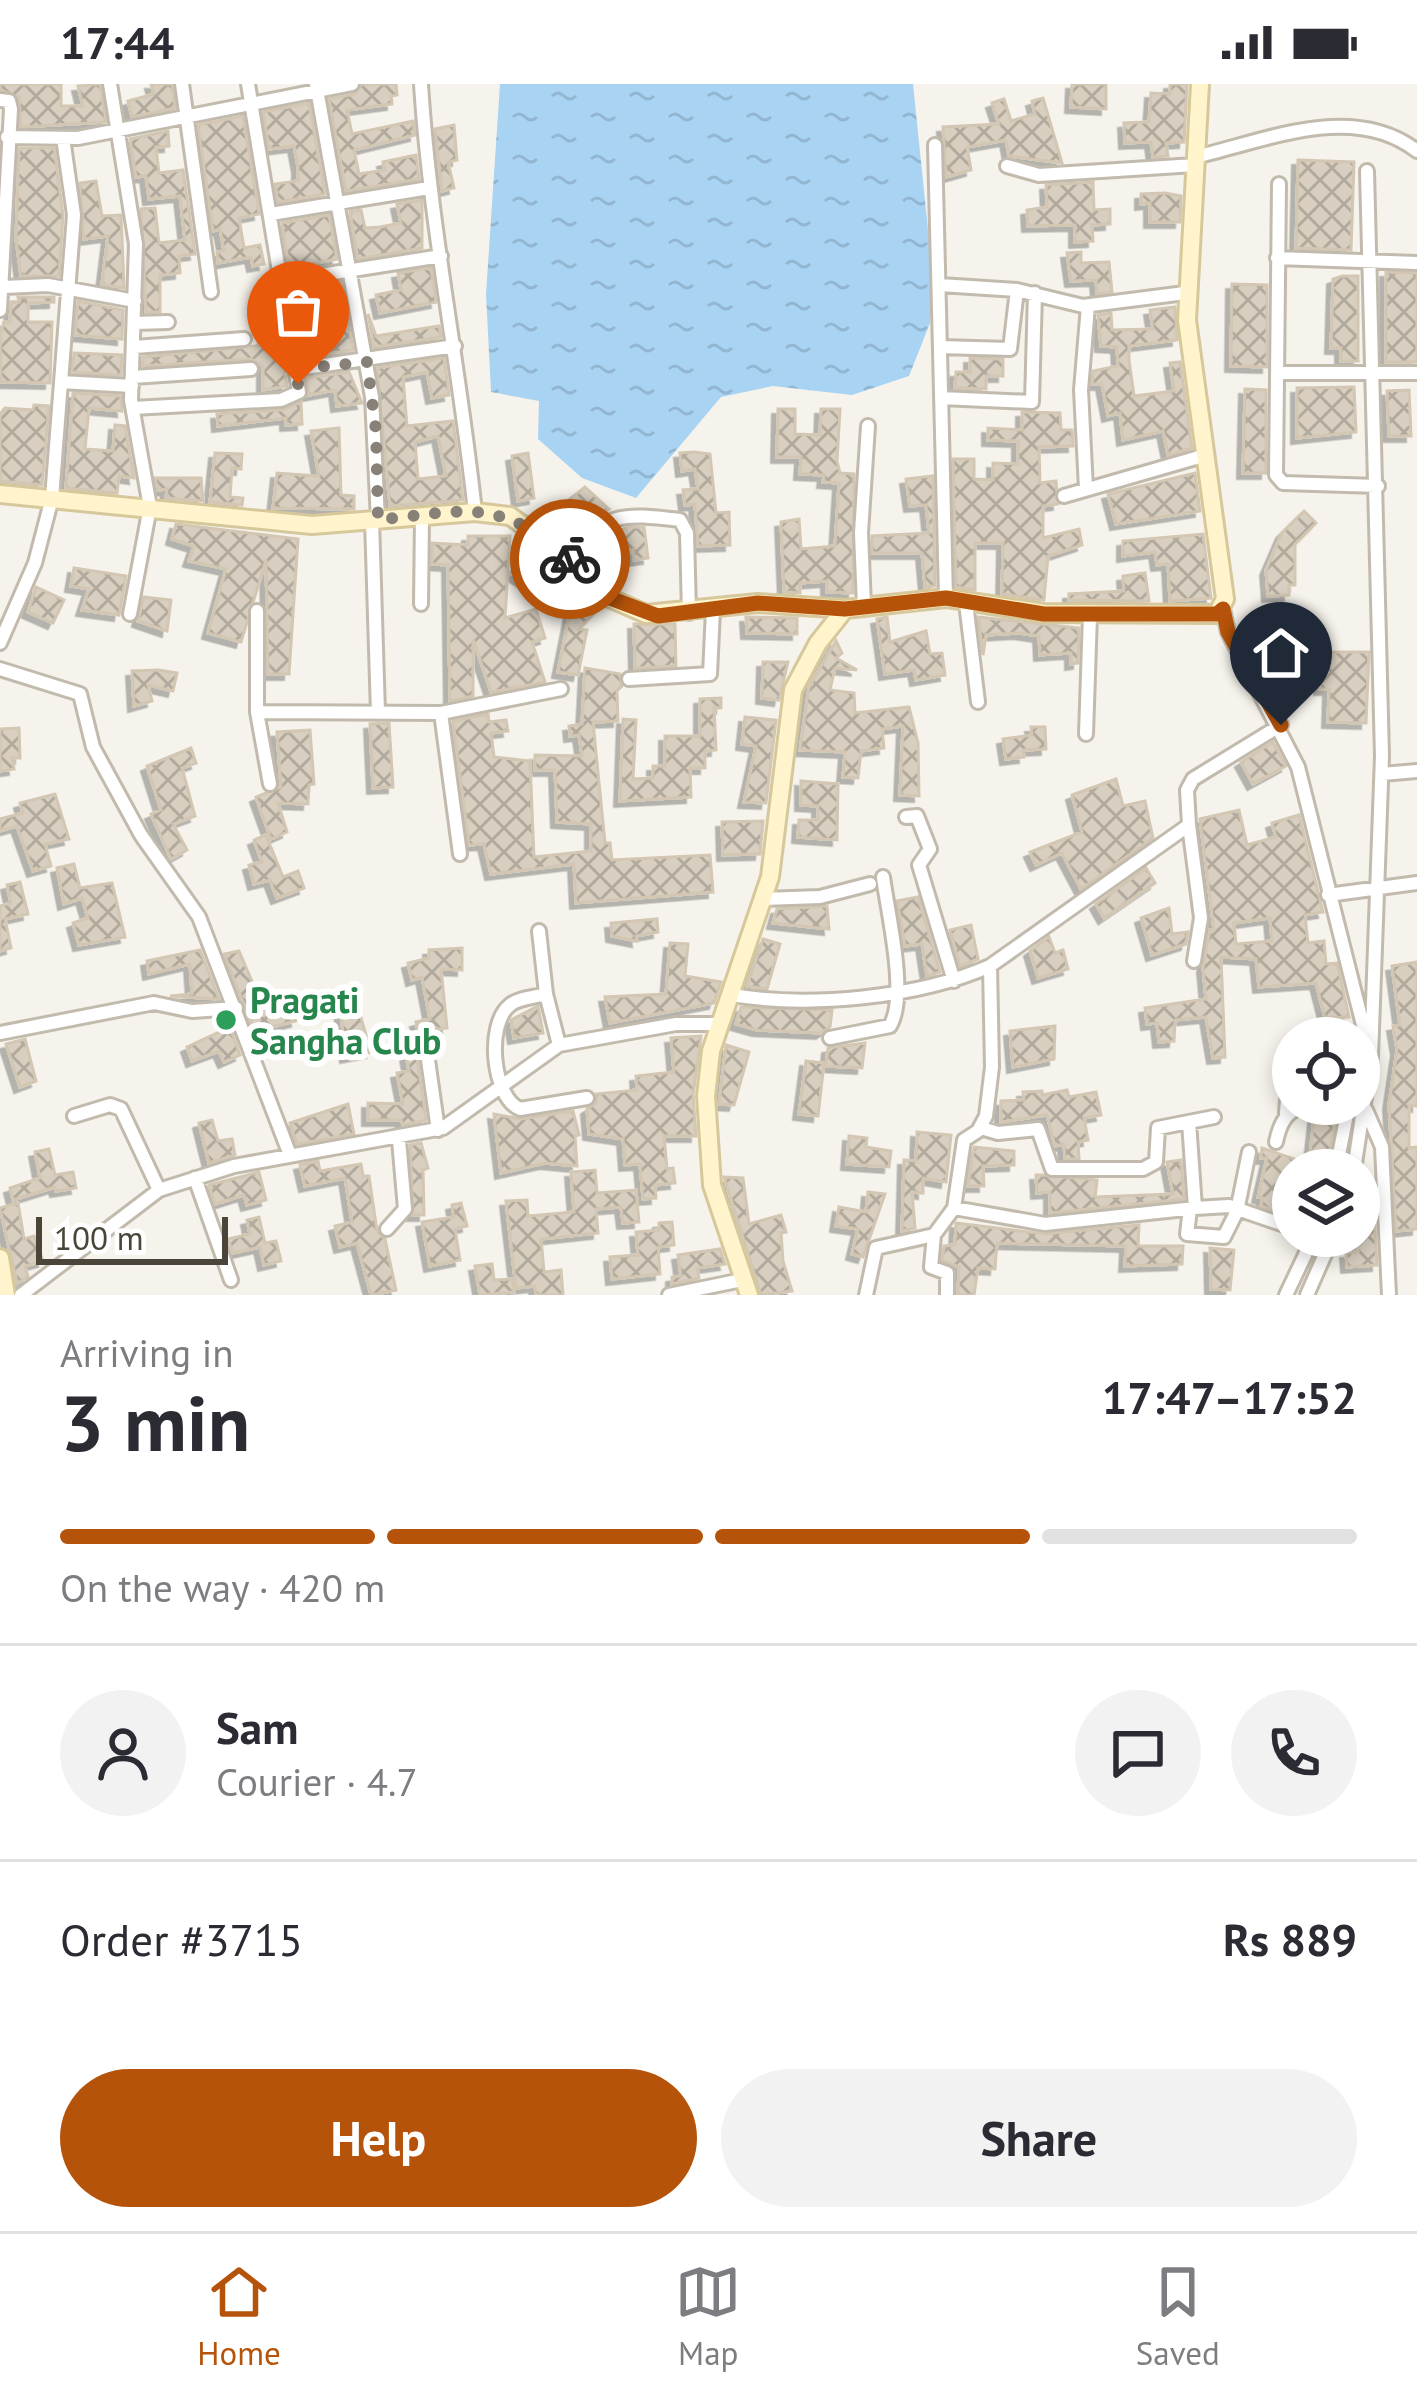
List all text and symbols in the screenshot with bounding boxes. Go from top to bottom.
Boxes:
text: 17:44 [60,13,174,71]
pin [247,261,349,384]
icon: bag [265,279,331,345]
courier [510,499,630,619]
icon: bike [537,526,603,592]
pin [1230,602,1332,725]
icon: home [1248,620,1314,686]
place label: Pragati Sangha Club [250,976,441,1064]
marker: Pragati Sangha Club [213,1007,239,1033]
map controls [1272,1017,1380,1257]
button: locate [1272,1017,1380,1125]
button: layers [1272,1149,1380,1257]
scale bar [36,1211,228,1264]
text: 100 m [54,1216,144,1259]
text: Arriving in [60,1327,234,1378]
text: 17:47–17:52 [1102,1368,1357,1426]
text: 3 min [60,1372,250,1473]
text: On the way · 420 m [60,1562,385,1613]
button: person [60,1690,186,1816]
button: chat [1075,1690,1201,1816]
button: phone [1231,1690,1357,1816]
text: Sam [216,1698,298,1756]
text: Courier · 4.7 [216,1756,418,1807]
text: Order #3715 [60,1910,303,1968]
text: Rs 889 [1223,1910,1357,1968]
button: Help [60,2069,697,2207]
button: Share [721,2069,1357,2207]
tab: Home [197,2259,281,2374]
tab: Map [675,2259,741,2374]
tab: Saved [1136,2259,1220,2374]

